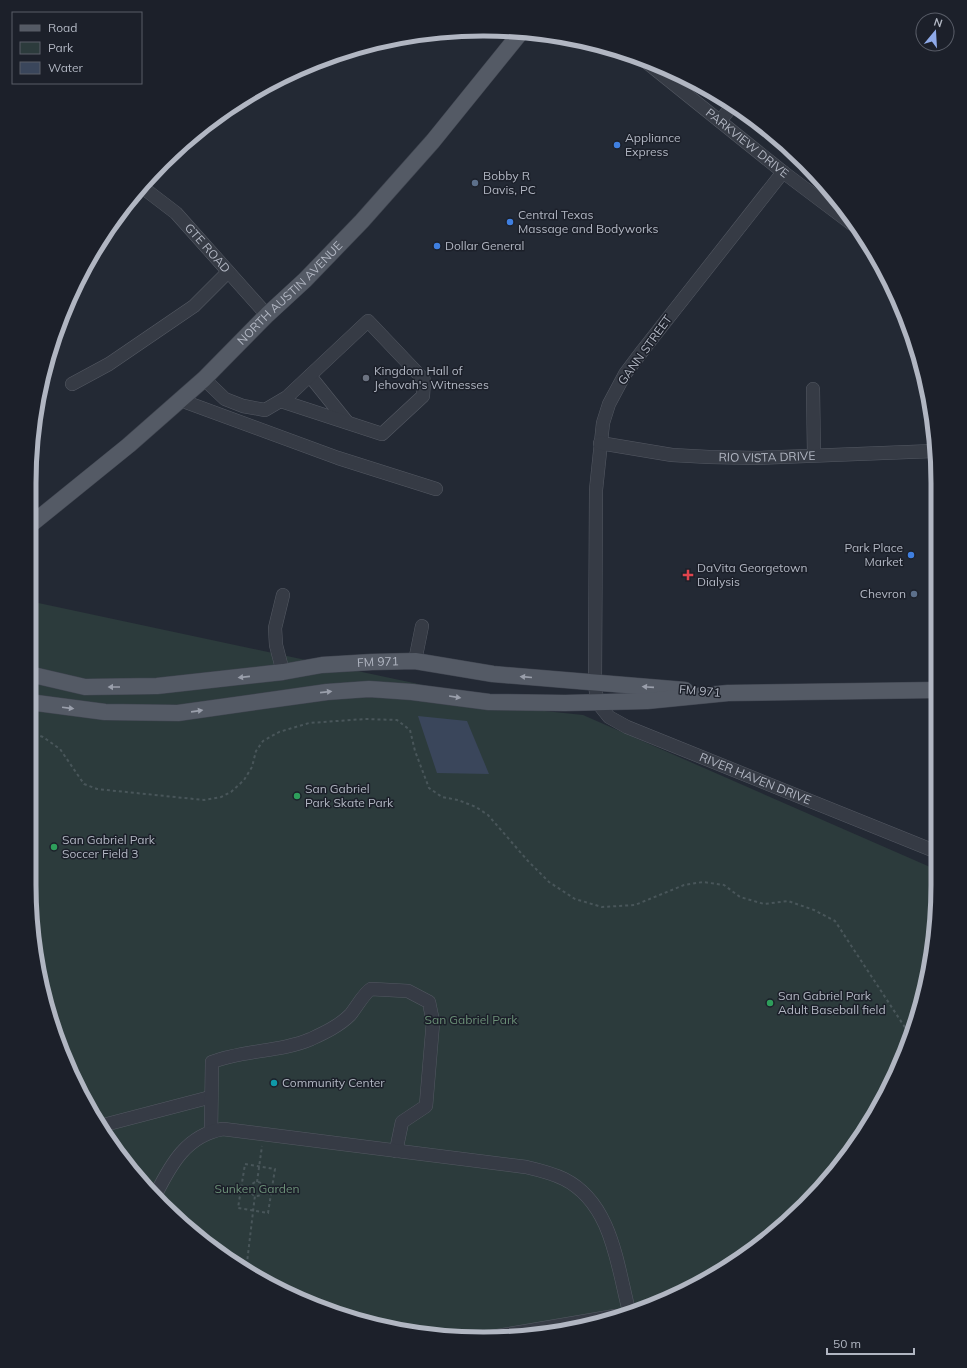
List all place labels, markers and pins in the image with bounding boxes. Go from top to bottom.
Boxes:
place label: Appliance Express [625,130,681,159]
marker: Appliance Express [612,140,622,150]
place label: Bobby R Davis, PC [483,168,536,197]
marker: Bobby R Davis, PC [470,178,480,188]
place label: Central Texas Massage and Bodyworks [518,207,658,236]
marker: Central Texas Massage and Bodyworks [505,217,515,227]
place label: Dollar General [445,238,524,253]
marker: Dollar General [432,241,442,251]
place label: Kingdom Hall of Jehovah's Witnesses [374,363,489,392]
marker: Kingdom Hall of Jehovah's Witnesses [361,373,371,383]
place label: Park Place Market [844,540,903,569]
marker: Park Place Market [906,550,916,560]
place label: DaVita Georgetown Dialysis [697,560,807,589]
marker: DaVita Georgetown Dialysis [682,569,694,581]
place label: Chevron [860,586,906,601]
marker: Chevron [909,589,919,599]
place label: San Gabriel Park Skate Park [305,781,394,810]
marker: San Gabriel Park Skate Park [292,791,302,801]
place label: San Gabriel Park Soccer Field 3 [62,832,156,861]
marker: San Gabriel Park Soccer Field 3 [49,842,59,852]
place label: San Gabriel Park Adult Baseball field [778,988,886,1017]
marker: San Gabriel Park Adult Baseball field [765,998,775,1008]
place label: Community Center [282,1075,385,1090]
marker: Community Center [269,1078,279,1088]

